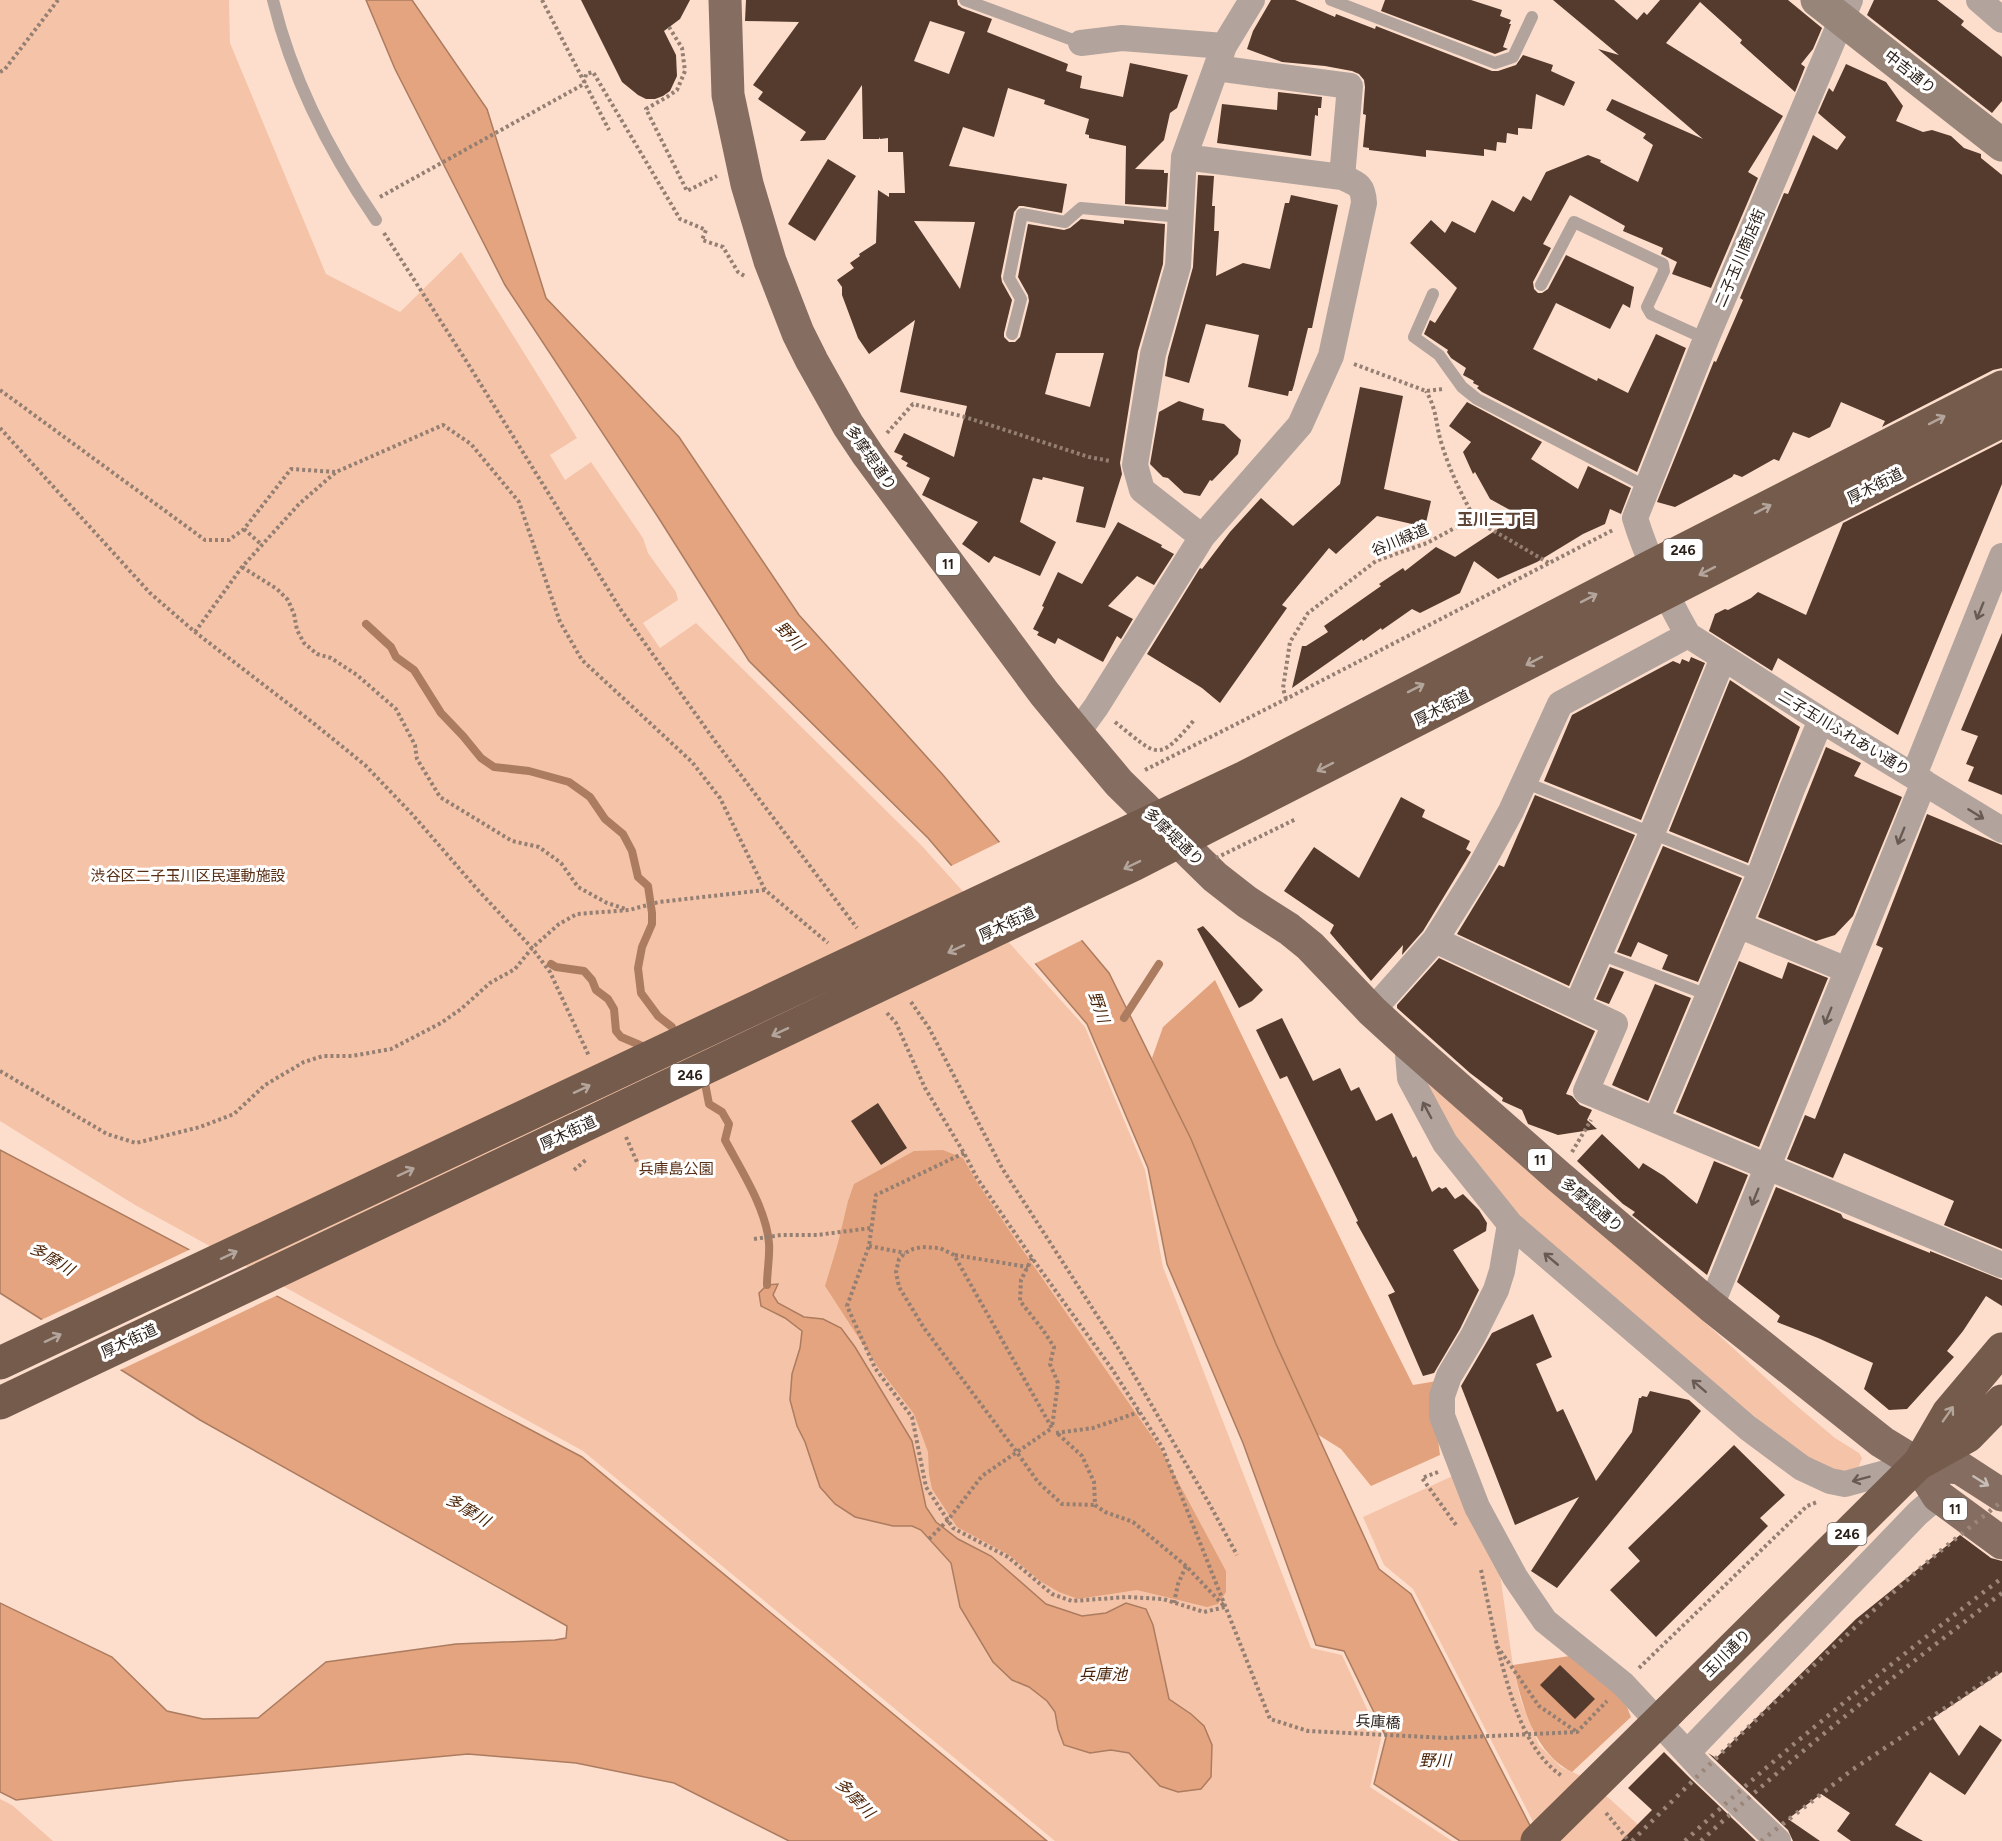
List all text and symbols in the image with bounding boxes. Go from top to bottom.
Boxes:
street label: 中吉通り [1881,46,1939,98]
street label: 二子玉川商店街 [1711,206,1769,310]
one-way arrow [1927,414,1945,425]
street label: 多摩堤通り [842,422,900,494]
street label: 厚木街道 [1844,464,1906,508]
one-way arrow [1754,503,1771,515]
district label: 玉川三丁目 [1457,510,1537,529]
street label: 谷川緑道 [1369,520,1431,560]
road number: 246 [1664,539,1702,561]
road number: 11 [936,553,960,575]
one-way arrow [1698,566,1716,578]
one-way arrow [1580,592,1598,603]
one-way arrow [1974,601,1985,619]
water label: 野川 [772,618,809,656]
one-way arrow [1525,656,1543,667]
one-way arrow [1407,682,1425,693]
street label: 厚木街道 [1411,686,1473,730]
street label: 二子玉川ふれあい通り [1775,687,1913,779]
one-way arrow [1317,761,1334,773]
street label: 多摩堤通り [1141,804,1207,870]
one-way arrow [1967,808,1984,820]
one-way arrow [1895,826,1906,845]
one-way arrow [1124,859,1142,871]
park label: 渋谷区二子玉川区民運動施設 [90,867,286,885]
street label: 厚木街道 [976,903,1038,945]
one-way arrow [948,943,966,955]
water label: 野川 [1085,989,1114,1027]
one-way arrow [1822,1007,1833,1025]
one-way arrow [772,1027,790,1039]
road number: 246 [670,1064,710,1086]
one-way arrow [573,1082,591,1094]
one-way arrow [1421,1101,1432,1119]
street label: 厚木街道 [537,1112,599,1154]
road number: 11 [1528,1149,1552,1171]
park label: 兵庫島公園 [638,1160,714,1178]
one-way arrow [396,1165,414,1177]
street label: 多摩堤通り [1557,1174,1627,1236]
one-way arrow [1749,1188,1760,1206]
water label: 多摩川 [27,1238,79,1281]
one-way arrow [220,1248,238,1260]
one-way arrow [1544,1252,1559,1266]
street label: 厚木街道 [98,1320,160,1362]
one-way arrow [43,1331,61,1343]
one-way arrow [1691,1379,1706,1393]
one-way arrow [1942,1407,1954,1423]
one-way arrow [1852,1474,1871,1486]
one-way arrow [1972,1475,1989,1487]
water label: 多摩川 [443,1489,495,1532]
road number: 11 [1943,1498,1967,1520]
road number: 246 [1828,1523,1866,1545]
street label: 玉川通り [1699,1625,1755,1681]
water label: 兵庫池 [1079,1665,1129,1684]
street label: 兵庫橋 [1355,1712,1401,1732]
water label: 野川 [1419,1751,1453,1770]
water label: 多摩川 [831,1774,880,1823]

